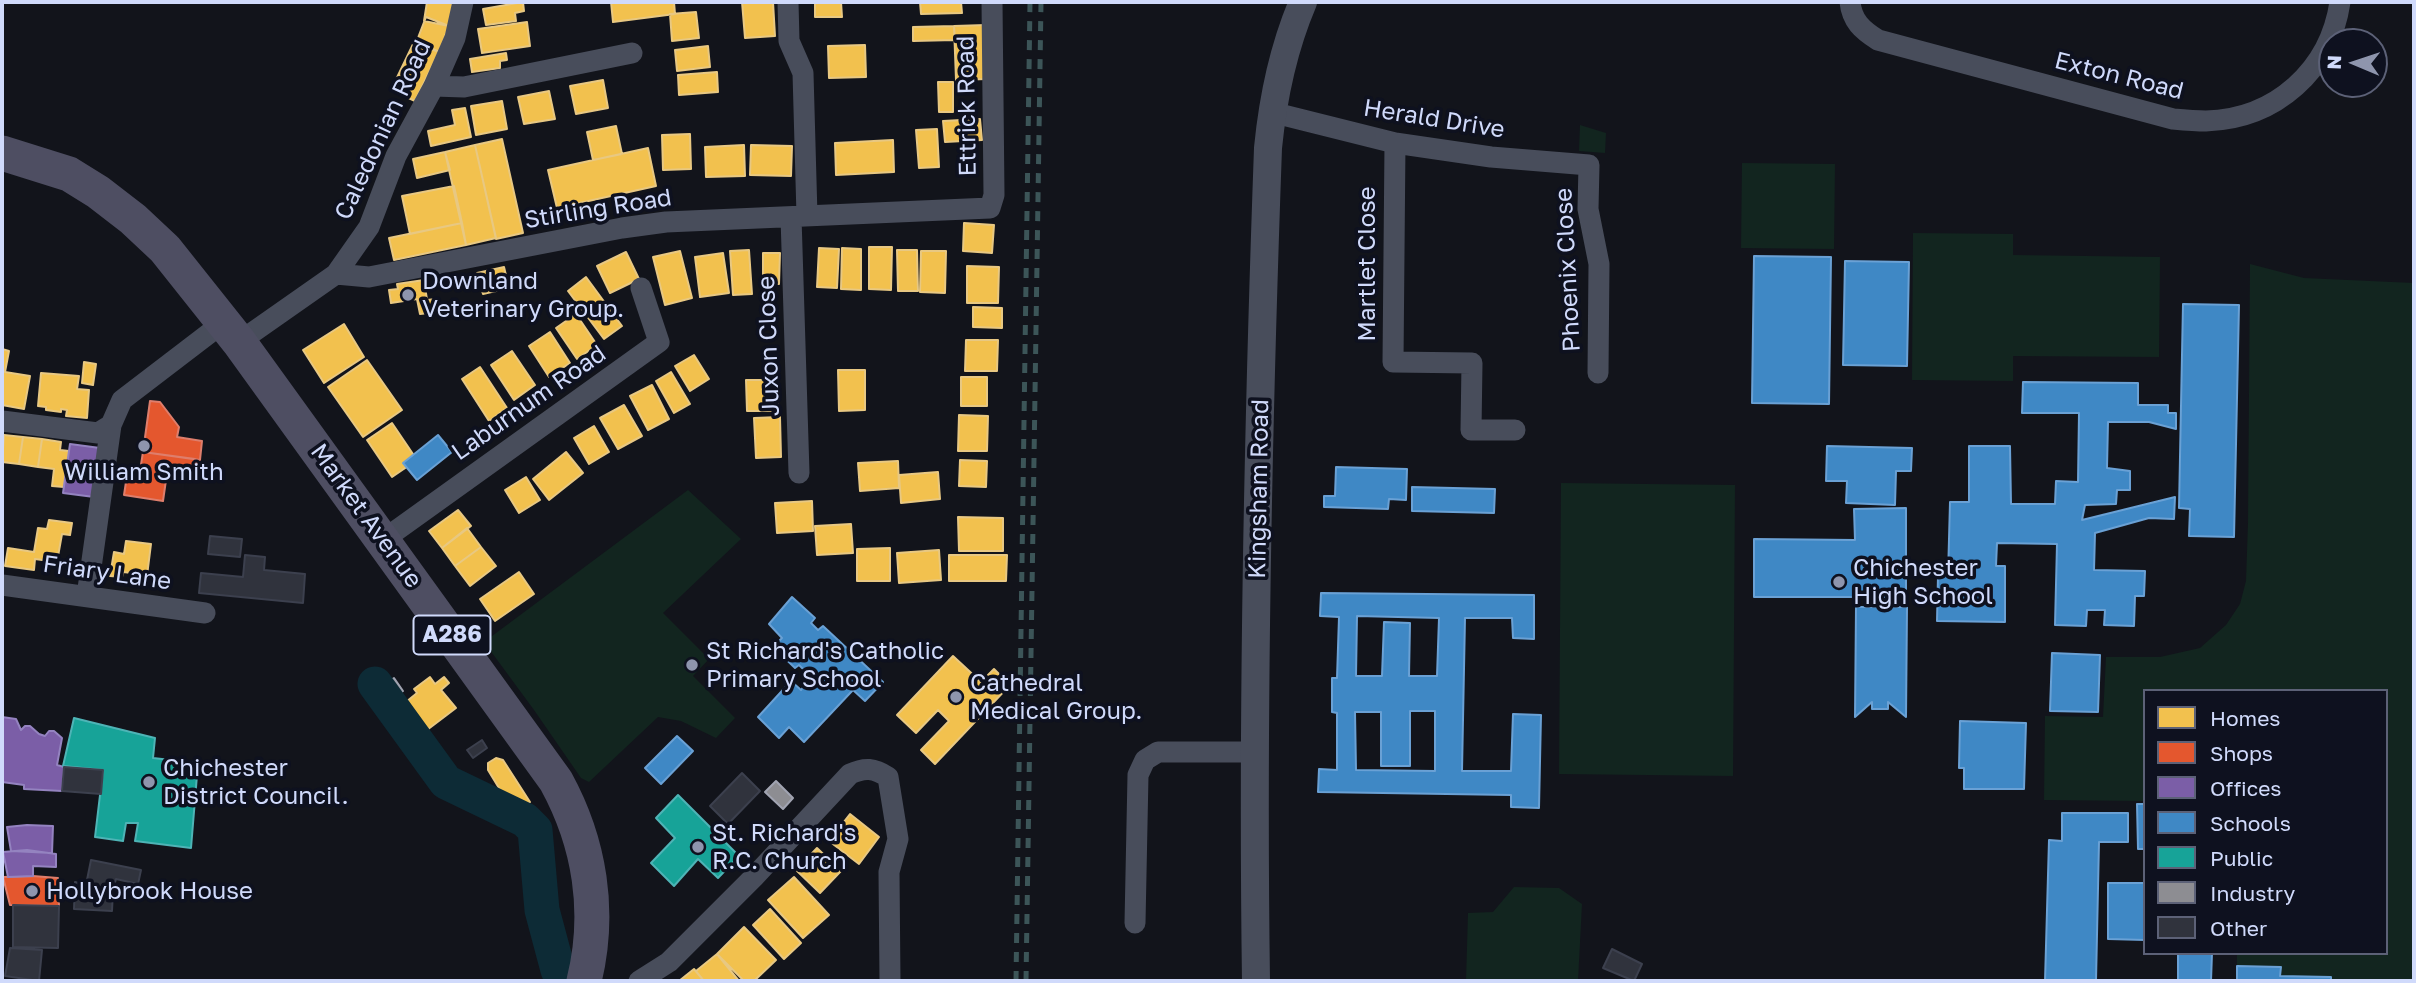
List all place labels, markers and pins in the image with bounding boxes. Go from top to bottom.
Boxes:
place label: Downland Veterinary Group. [422,267,624,323]
marker: Downland Veterinary Group. [400,287,416,303]
marker: William Smith [136,438,152,454]
place label: William Smith [64,458,224,486]
place label: Chichester High School [1853,554,1993,610]
marker: Chichester High School [1831,574,1847,590]
place label: St Richard's Catholic Primary School [706,637,944,693]
marker: St Richard's Catholic Primary School [684,657,700,673]
place label: Cathedral Medical Group. [970,669,1143,725]
marker: Cathedral Medical Group. [948,689,964,705]
place label: Chichester District Council. [163,754,349,810]
marker: Chichester District Council. [141,774,157,790]
place label: St. Richard's R.C. Church [712,819,856,875]
marker: St. Richard's R.C. Church [690,839,706,855]
place label: Hollybrook House [46,877,253,905]
marker: Hollybrook House [24,883,40,899]

